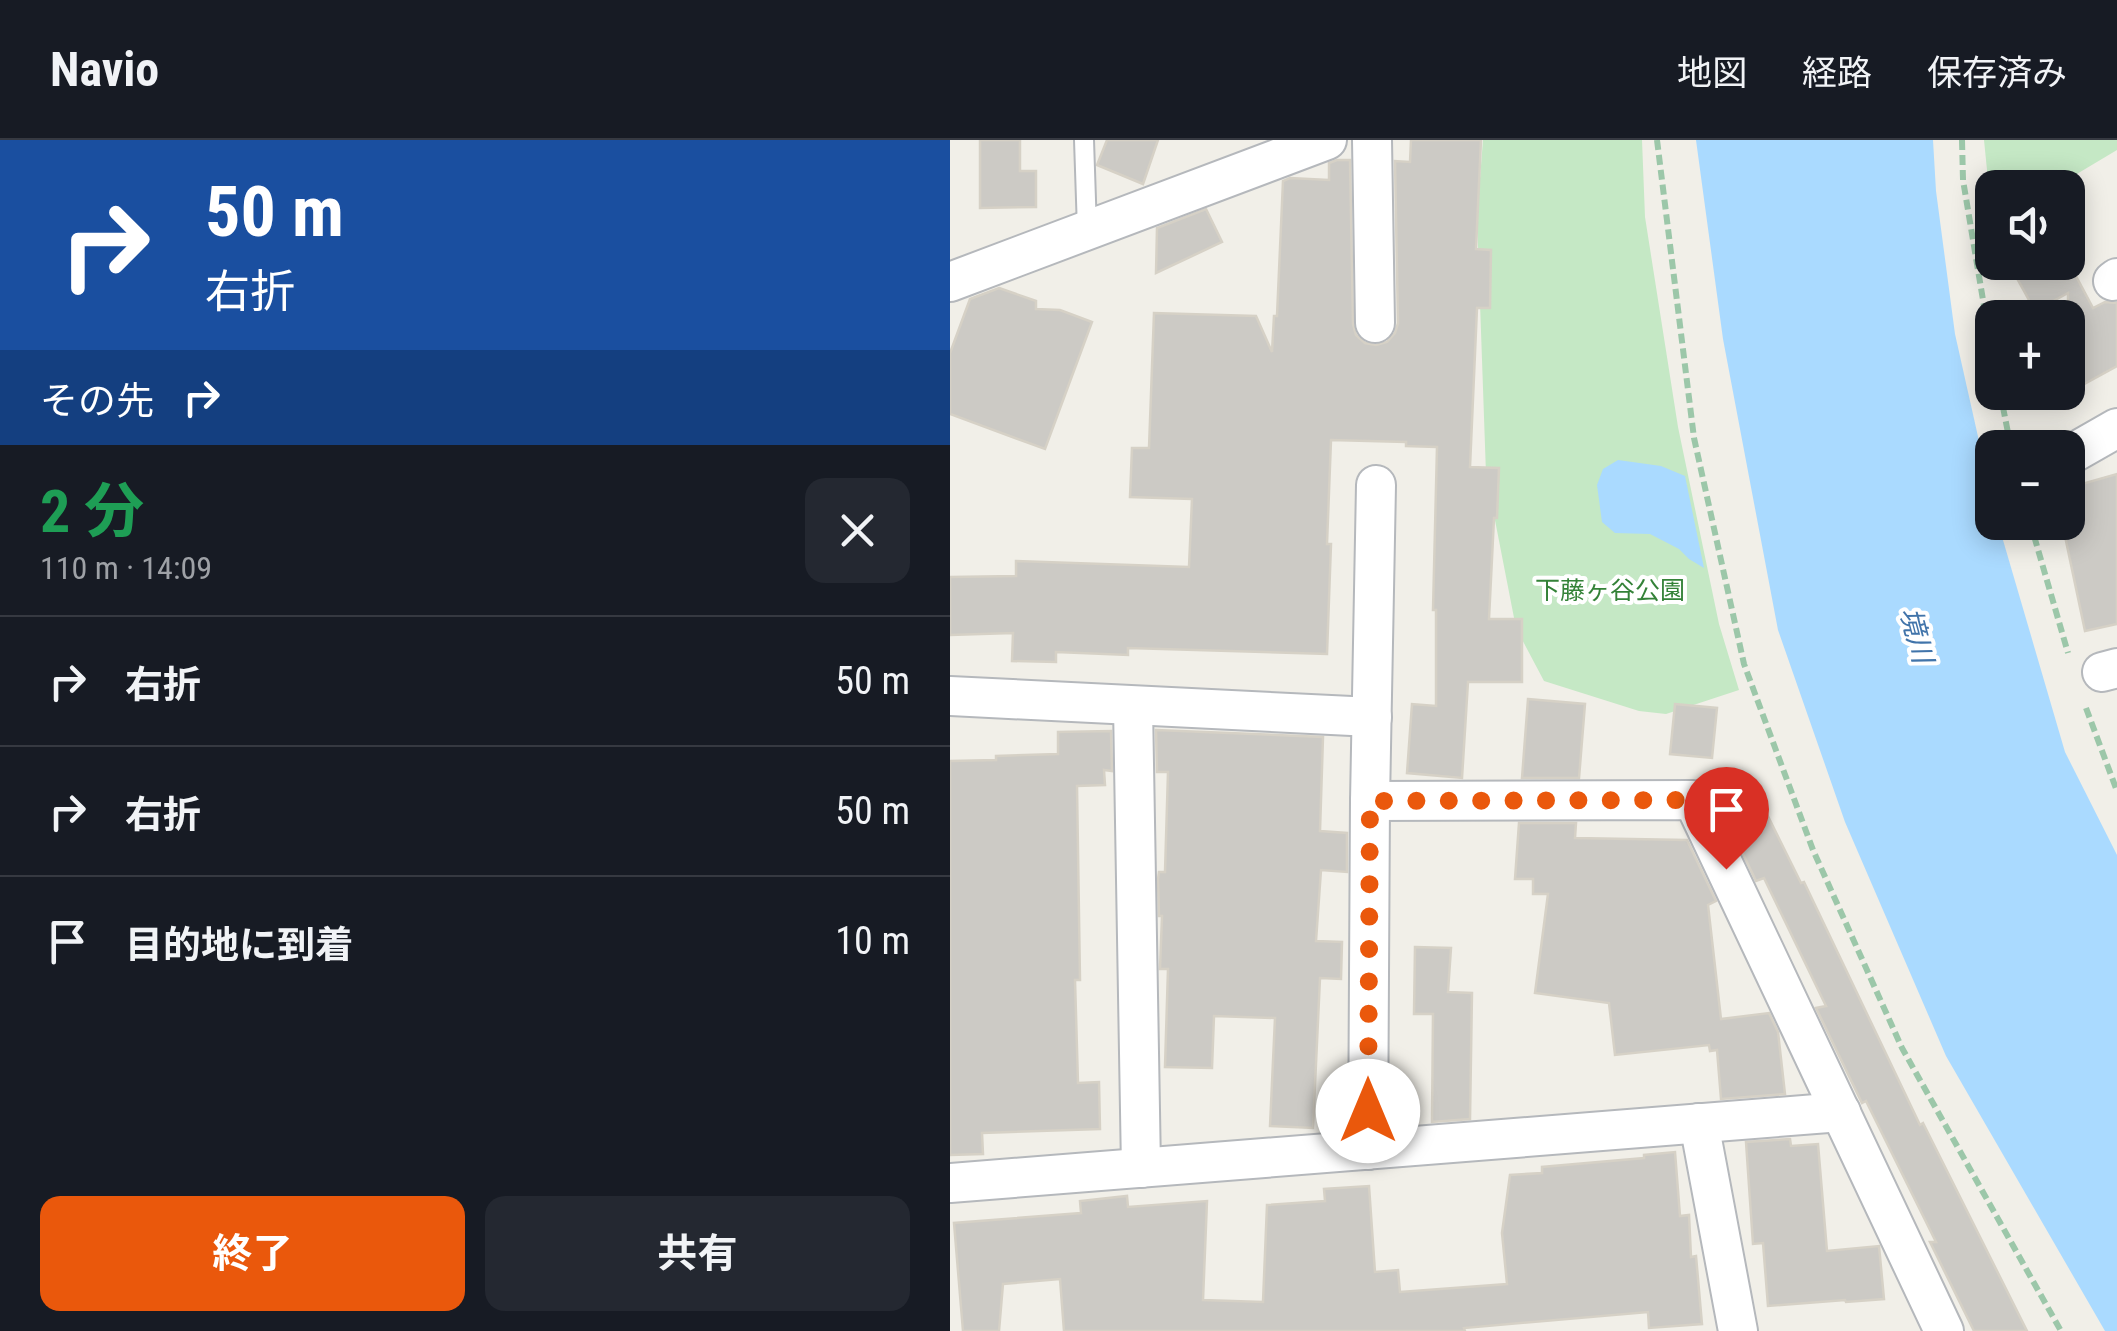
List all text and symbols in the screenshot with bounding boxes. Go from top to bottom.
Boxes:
text: Navio [50,41,159,98]
text: 地図 [1677,53,1747,94]
text: 経路 [1802,53,1872,94]
text: 保存済み [1927,53,2067,94]
map controls [1975,170,2085,540]
button: sound [1975,170,2085,280]
text: 50 m [205,171,344,253]
icon: right [40,180,170,310]
text: 右折 [205,265,295,318]
button: + [1975,300,2085,410]
icon: right [174,370,229,425]
text: その先 [40,379,154,423]
button: − [1975,430,2085,540]
text: 2 分 [40,476,144,547]
button: close [805,478,910,583]
text: 110 m · 14:09 [40,549,212,587]
park label: 下藤ヶ谷公園 [1535,576,1685,605]
water label: 境川 [1893,604,1940,669]
icon: right [40,654,95,709]
text: 50 m [835,659,910,703]
text: 右折 [125,663,201,707]
pin [1684,767,1769,870]
icon: arrive [1699,782,1754,837]
icon: right [40,784,95,839]
text: 50 m [835,789,910,833]
text: 右折 [125,793,201,837]
icon: arrive [40,914,95,969]
text: 10 m [835,919,910,963]
text: 目的地に到着 [125,923,353,967]
position arrow [1316,1059,1420,1163]
button: 終了 [40,1196,465,1311]
button: 共有 [485,1196,910,1311]

